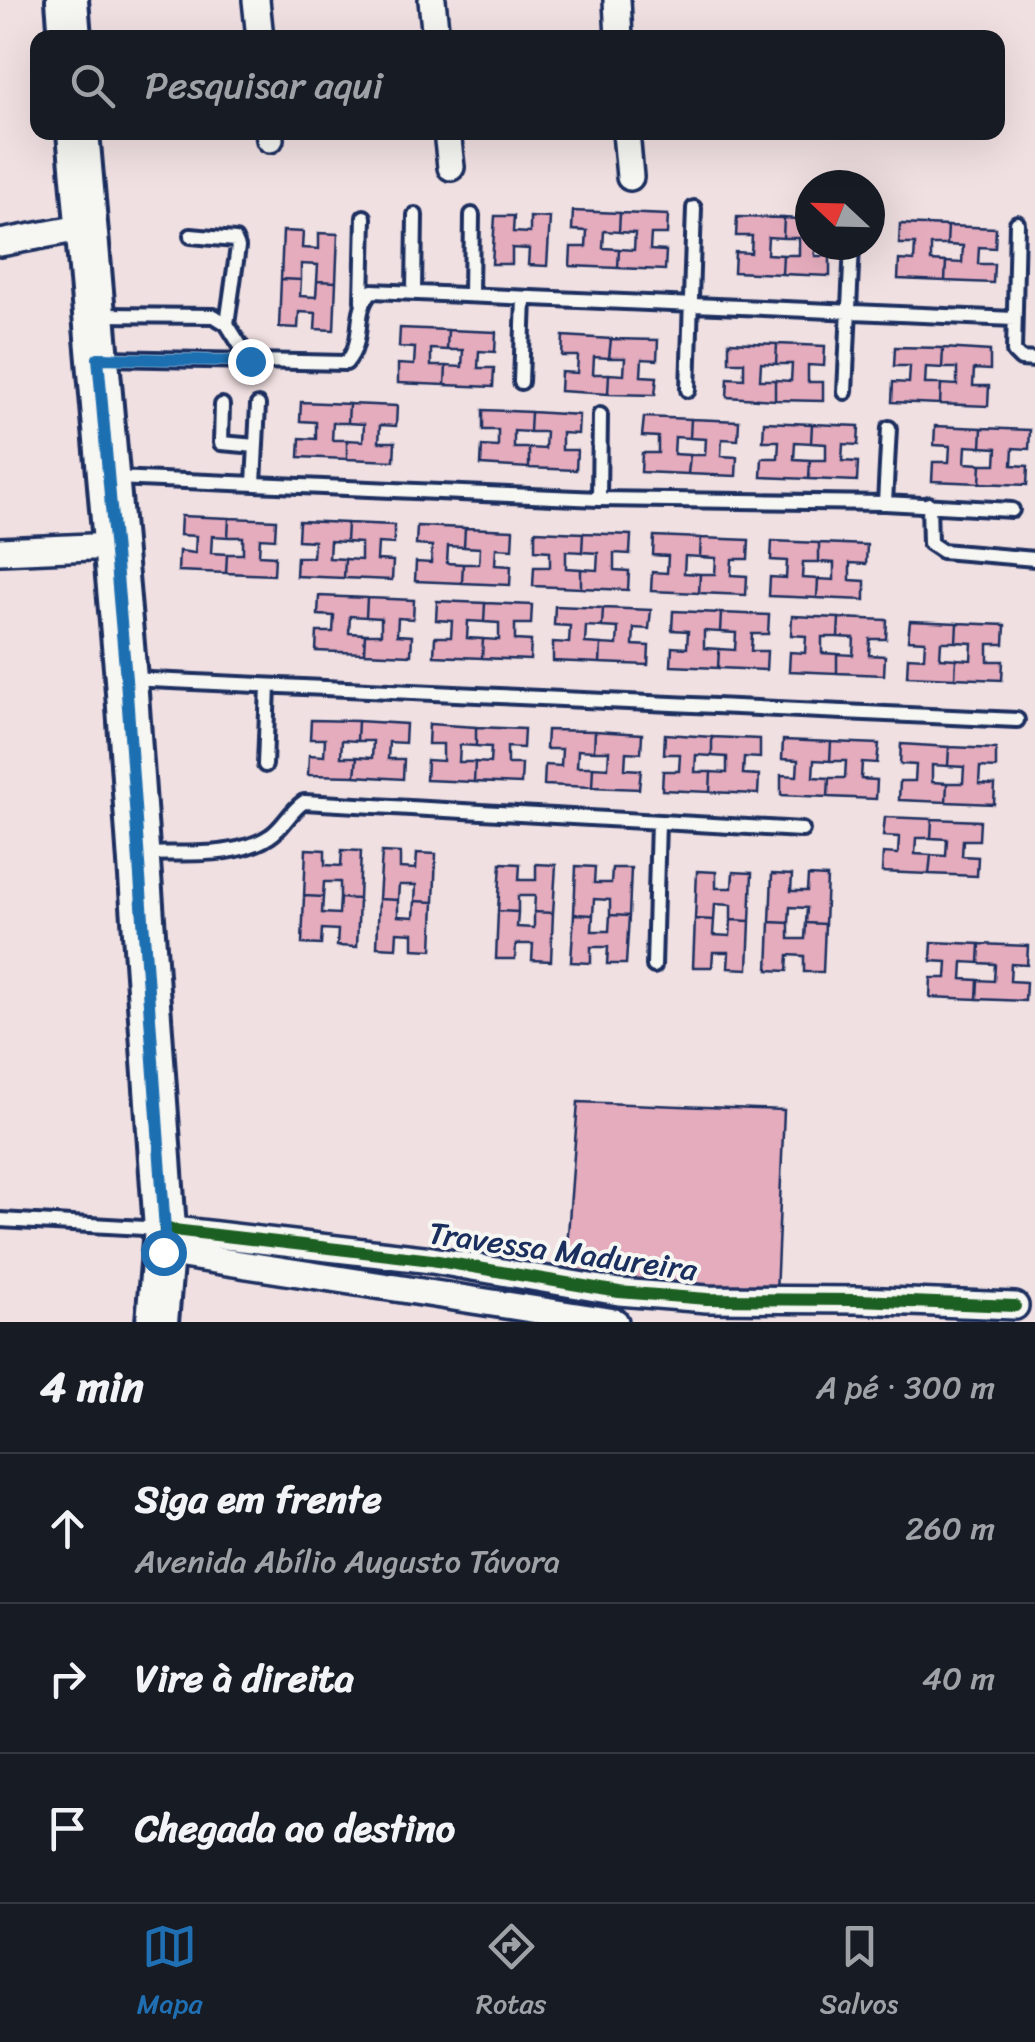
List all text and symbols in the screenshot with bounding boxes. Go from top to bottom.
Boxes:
search box [30,30,1005,140]
text: Pesquisar aqui [145,52,383,119]
icon: search [65,58,120,113]
north arrow [795,170,885,260]
route end [228,339,274,385]
street label: Travessa Madureira [425,1204,702,1299]
route start [141,1230,187,1276]
text: 4 min [40,1350,144,1424]
text: A pé · 300 m [816,1359,995,1416]
text: Siga em frente [135,1466,382,1533]
text: 260 m [905,1500,995,1557]
icon: ahead [40,1501,95,1556]
text: Avenida Abílio Augusto Távora [135,1533,560,1590]
text: Vire à direita [135,1645,354,1712]
text: 40 m [922,1650,995,1707]
icon: right [40,1651,95,1706]
text: Chegada ao destino [135,1795,455,1862]
icon: arrive [40,1801,95,1856]
tab: Mapa [137,1919,202,2028]
tab: Rotas [476,1919,546,2028]
tab: Salvos [820,1919,898,2028]

